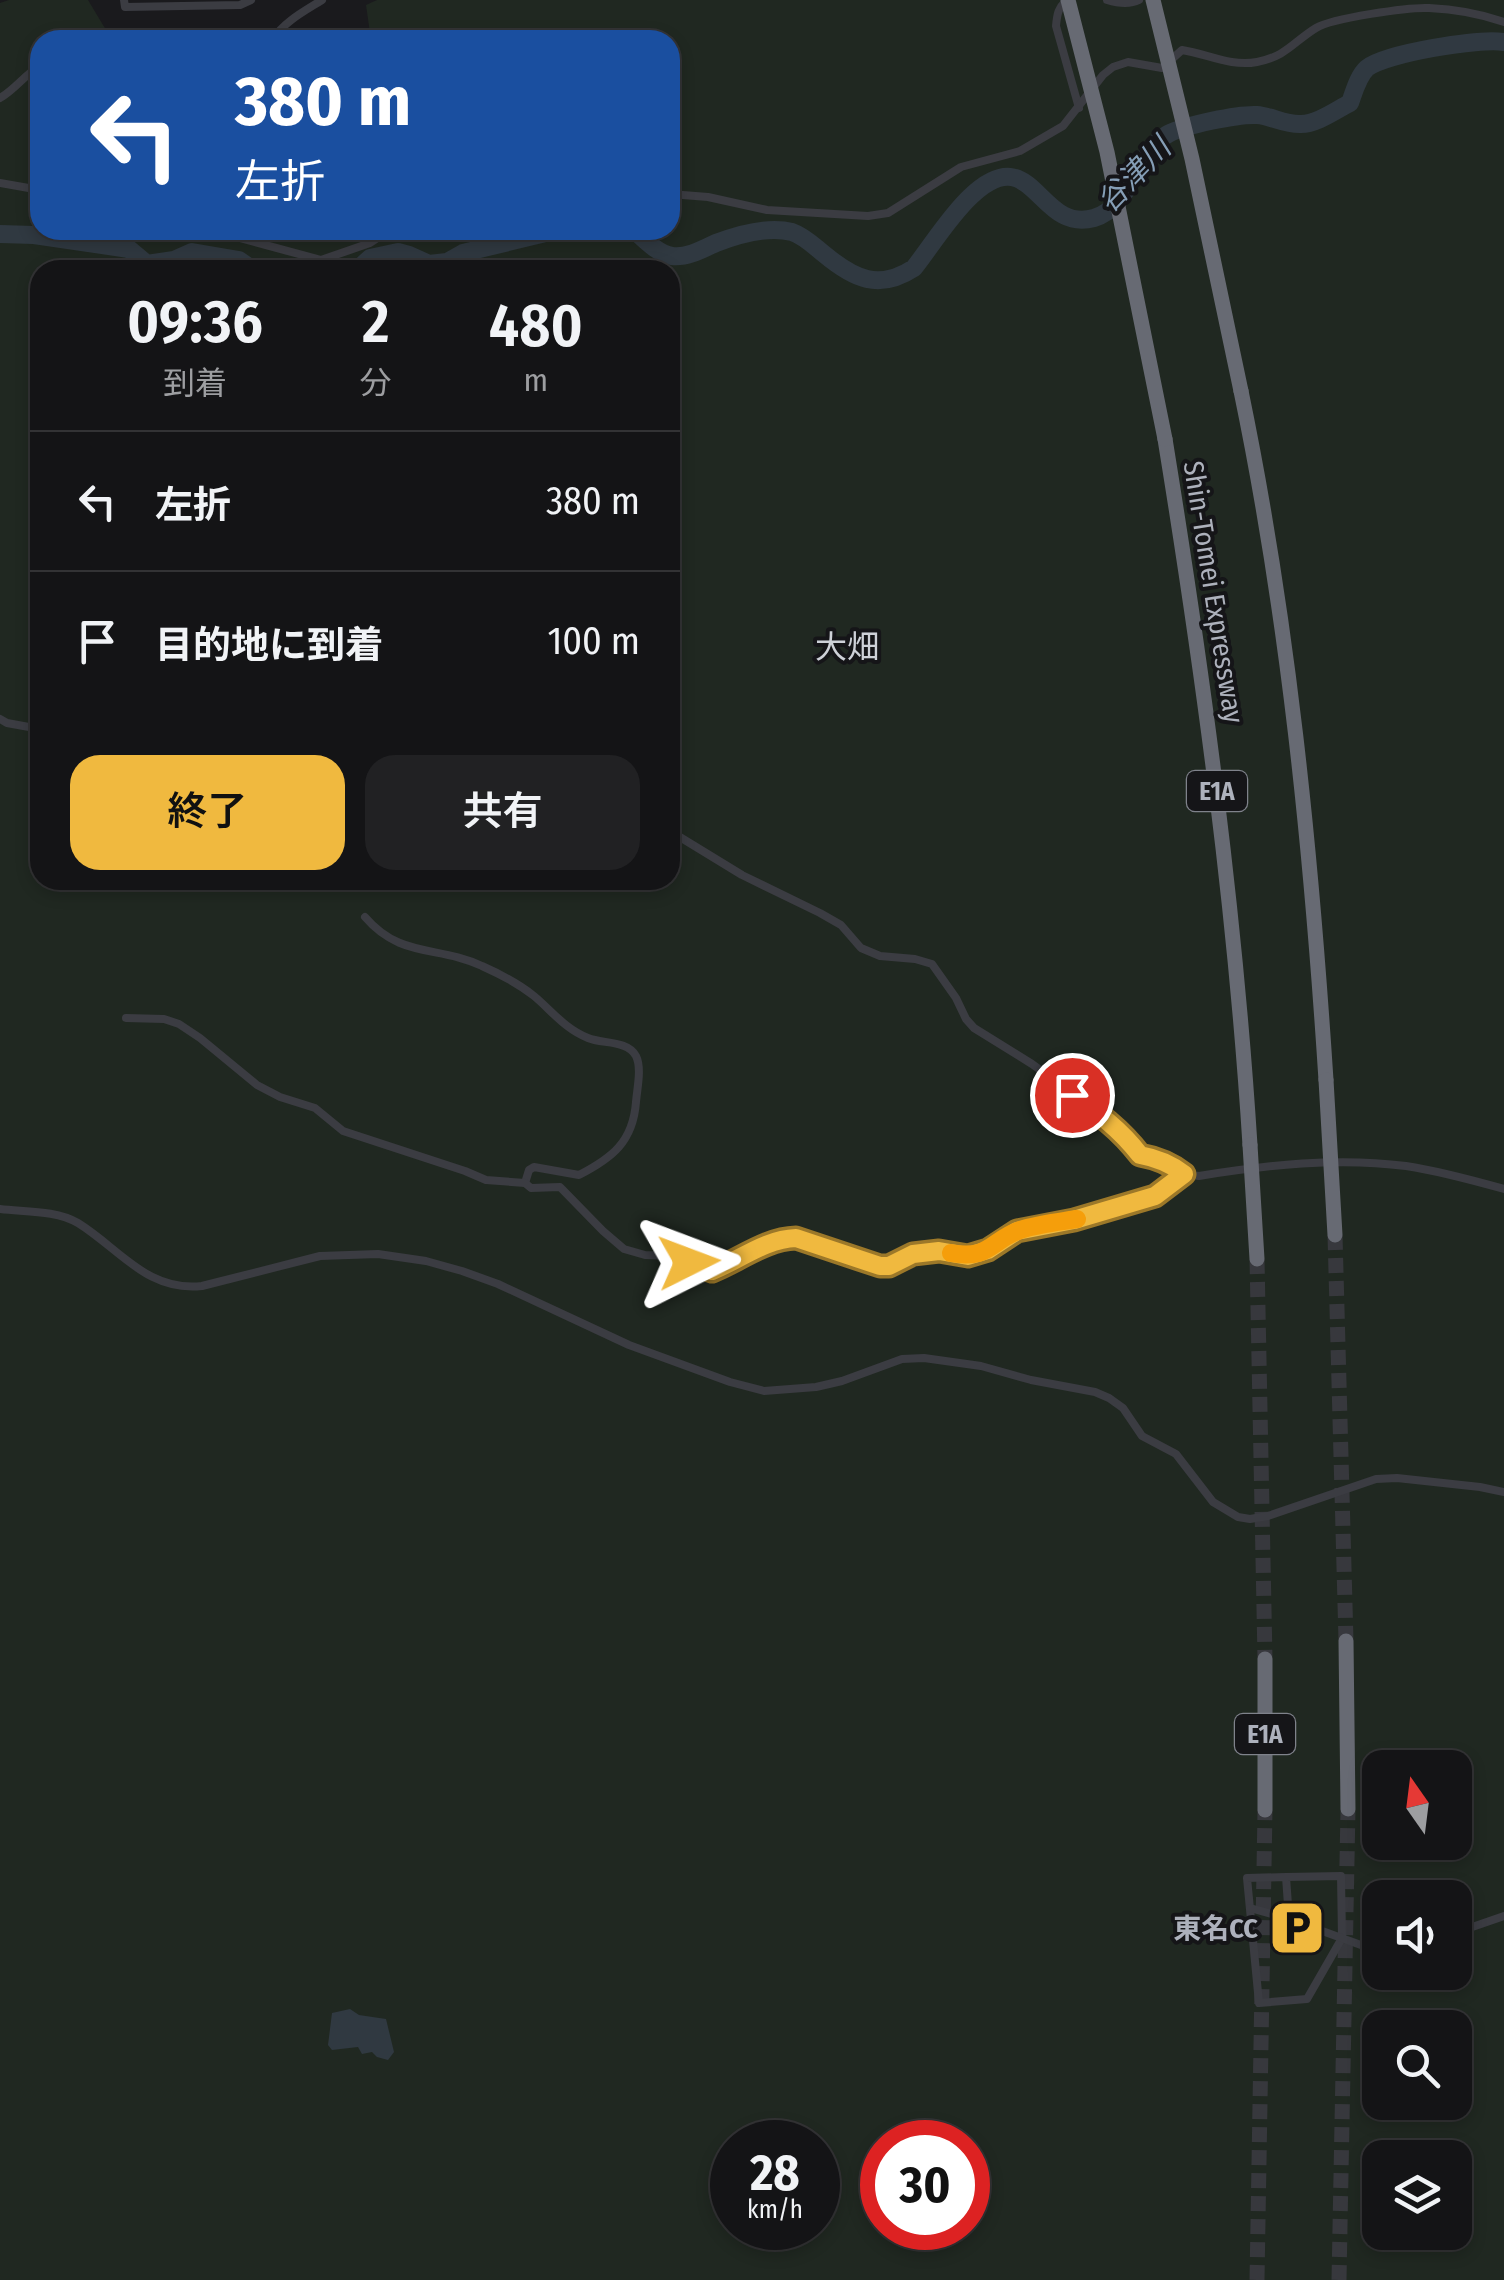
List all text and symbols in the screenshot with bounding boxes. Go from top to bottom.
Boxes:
text: 380 m [235,60,411,144]
icon: left [70,70,200,200]
water label: 谷津川 [1090,128,1180,220]
text: 左折 [235,155,325,209]
text: 09:36 [127,286,263,358]
text: 2 [362,286,390,358]
text: 480 [489,290,583,362]
text: m [524,361,548,399]
text: 到着 [163,364,227,402]
text: 分 [360,364,392,402]
street label: Shin-Tomei Expressway [1176,459,1251,726]
icon: left [70,474,125,529]
text: 380 m [546,478,640,524]
text: 左折 [155,482,231,528]
icon: arrive [70,614,125,669]
text: 100 m [547,618,640,664]
text: 目的地に到着 [155,622,383,668]
district label: 大畑 [815,628,879,666]
button: 終了 [70,755,345,870]
button: 共有 [365,755,640,870]
road number: E1A [1187,771,1247,811]
pin [1030,1053,1115,1138]
icon: arrive [1045,1068,1100,1123]
position arrow [637,1210,741,1314]
road number: E1A [1235,1714,1295,1754]
north arrow [1362,1750,1472,1860]
map controls [1362,1750,1472,2250]
button: sound [1362,1880,1472,1990]
parking icon: 東名CC [1267,1898,1327,1958]
place label: 東名CC [1173,1912,1258,1945]
button: search [1362,2010,1472,2120]
speed limit sign: 30 [860,2120,990,2250]
button: layers [1362,2140,1472,2250]
text: 28 [750,2143,800,2203]
text: km/h [747,2195,803,2225]

